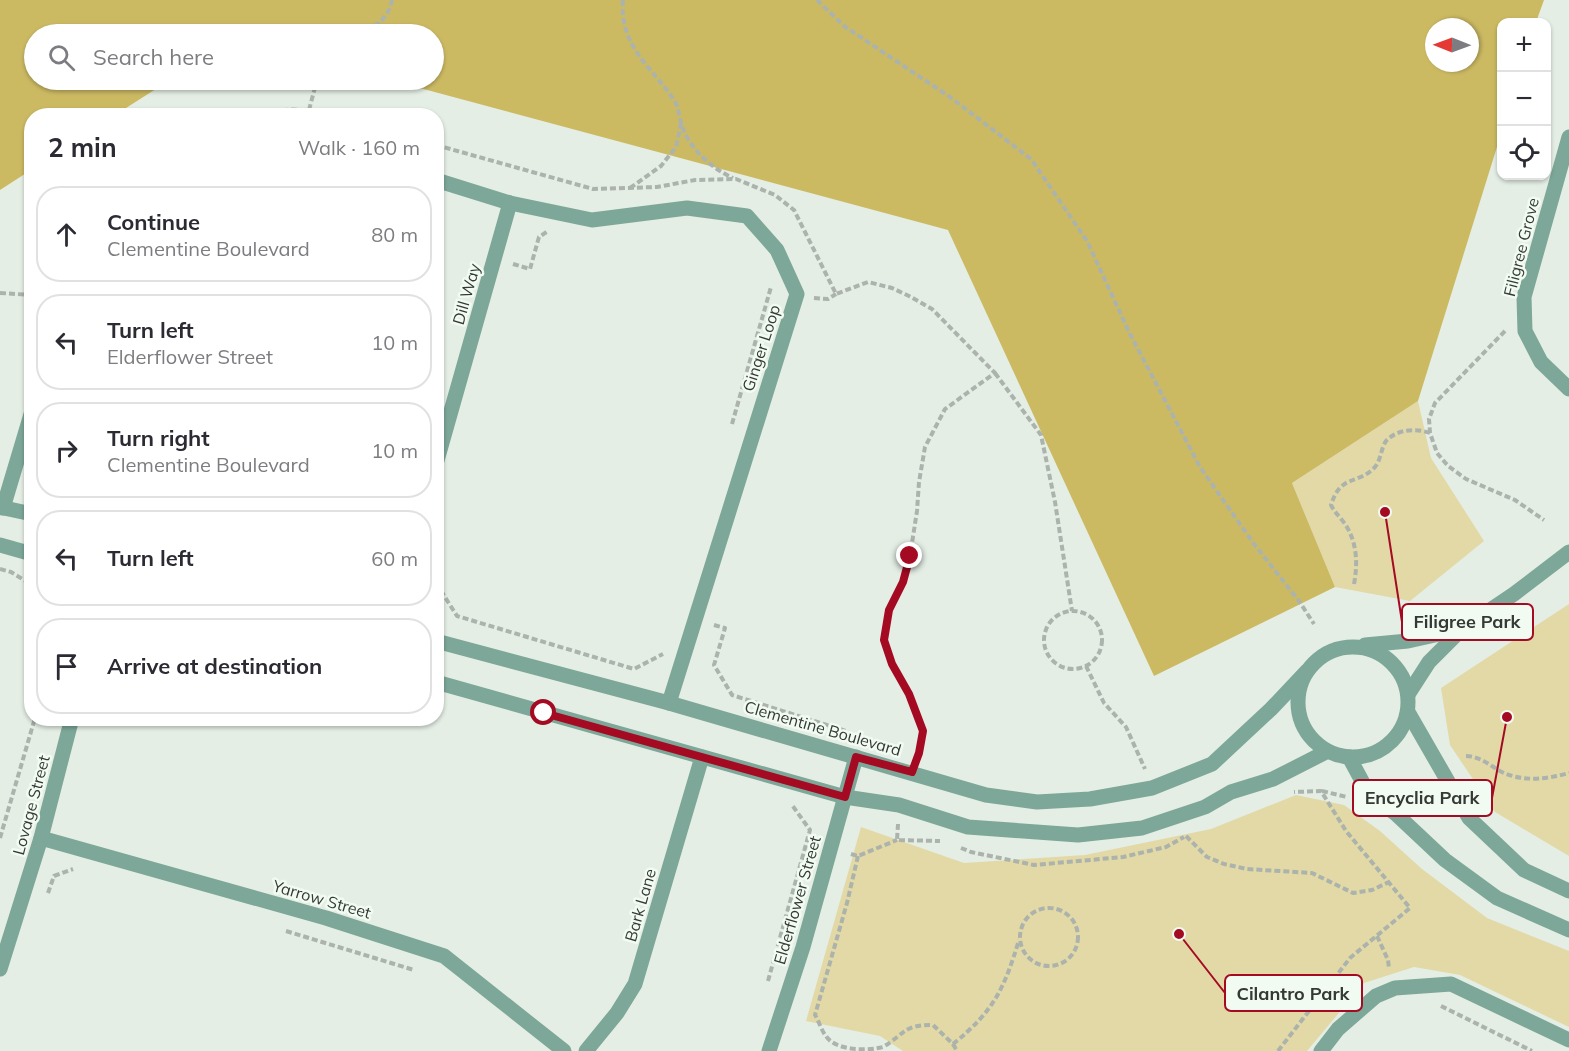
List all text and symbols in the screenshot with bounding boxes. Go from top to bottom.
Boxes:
north arrow [1425,18,1479,72]
map controls [1497,18,1551,180]
button: + [1497,18,1551,72]
search box [24,24,444,90]
icon: search [45,41,78,74]
text: Search here [93,43,214,71]
button: − [1497,72,1551,126]
button: locate [1497,126,1551,180]
text: 2 min [48,131,117,164]
text: Walk · 160 m [298,135,420,160]
street label: Filigree Grove [1499,196,1543,298]
text: Continue [107,208,200,236]
icon: ahead [50,218,83,251]
text: 80 m [371,222,418,247]
text: Clementine Boulevard [107,236,310,261]
street label: Dill Way [448,261,484,327]
street label: Ginger Loop [738,302,784,394]
text: Turn left [107,316,194,344]
icon: left [50,326,83,359]
text: 10 m [371,330,418,355]
text: Elderflower Street [107,344,273,369]
text: Turn right [107,424,210,452]
icon: right [50,434,83,467]
text: 10 m [371,438,418,463]
text: Clementine Boulevard [107,452,310,477]
icon: left [50,542,83,575]
route end [896,542,922,568]
text: Turn left [107,544,194,572]
text: 60 m [371,546,418,571]
callout: Filigree Park [1402,604,1533,640]
text: Filigree Park [1414,610,1522,633]
icon: arrive [50,650,83,683]
text: Arrive at destination [107,652,322,680]
street label: Clementine Boulevard [742,696,904,760]
route start [530,699,556,725]
street label: Lovage Street [8,753,54,857]
callout: Encyclia Park [1353,780,1492,816]
text: Encyclia Park [1365,786,1480,809]
street label: Elderflower Street [769,833,825,967]
street label: Bark Lane [620,866,660,944]
street label: Yarrow Street [270,875,374,923]
callout: Cilantro Park [1225,975,1362,1011]
text: Cilantro Park [1237,982,1350,1005]

